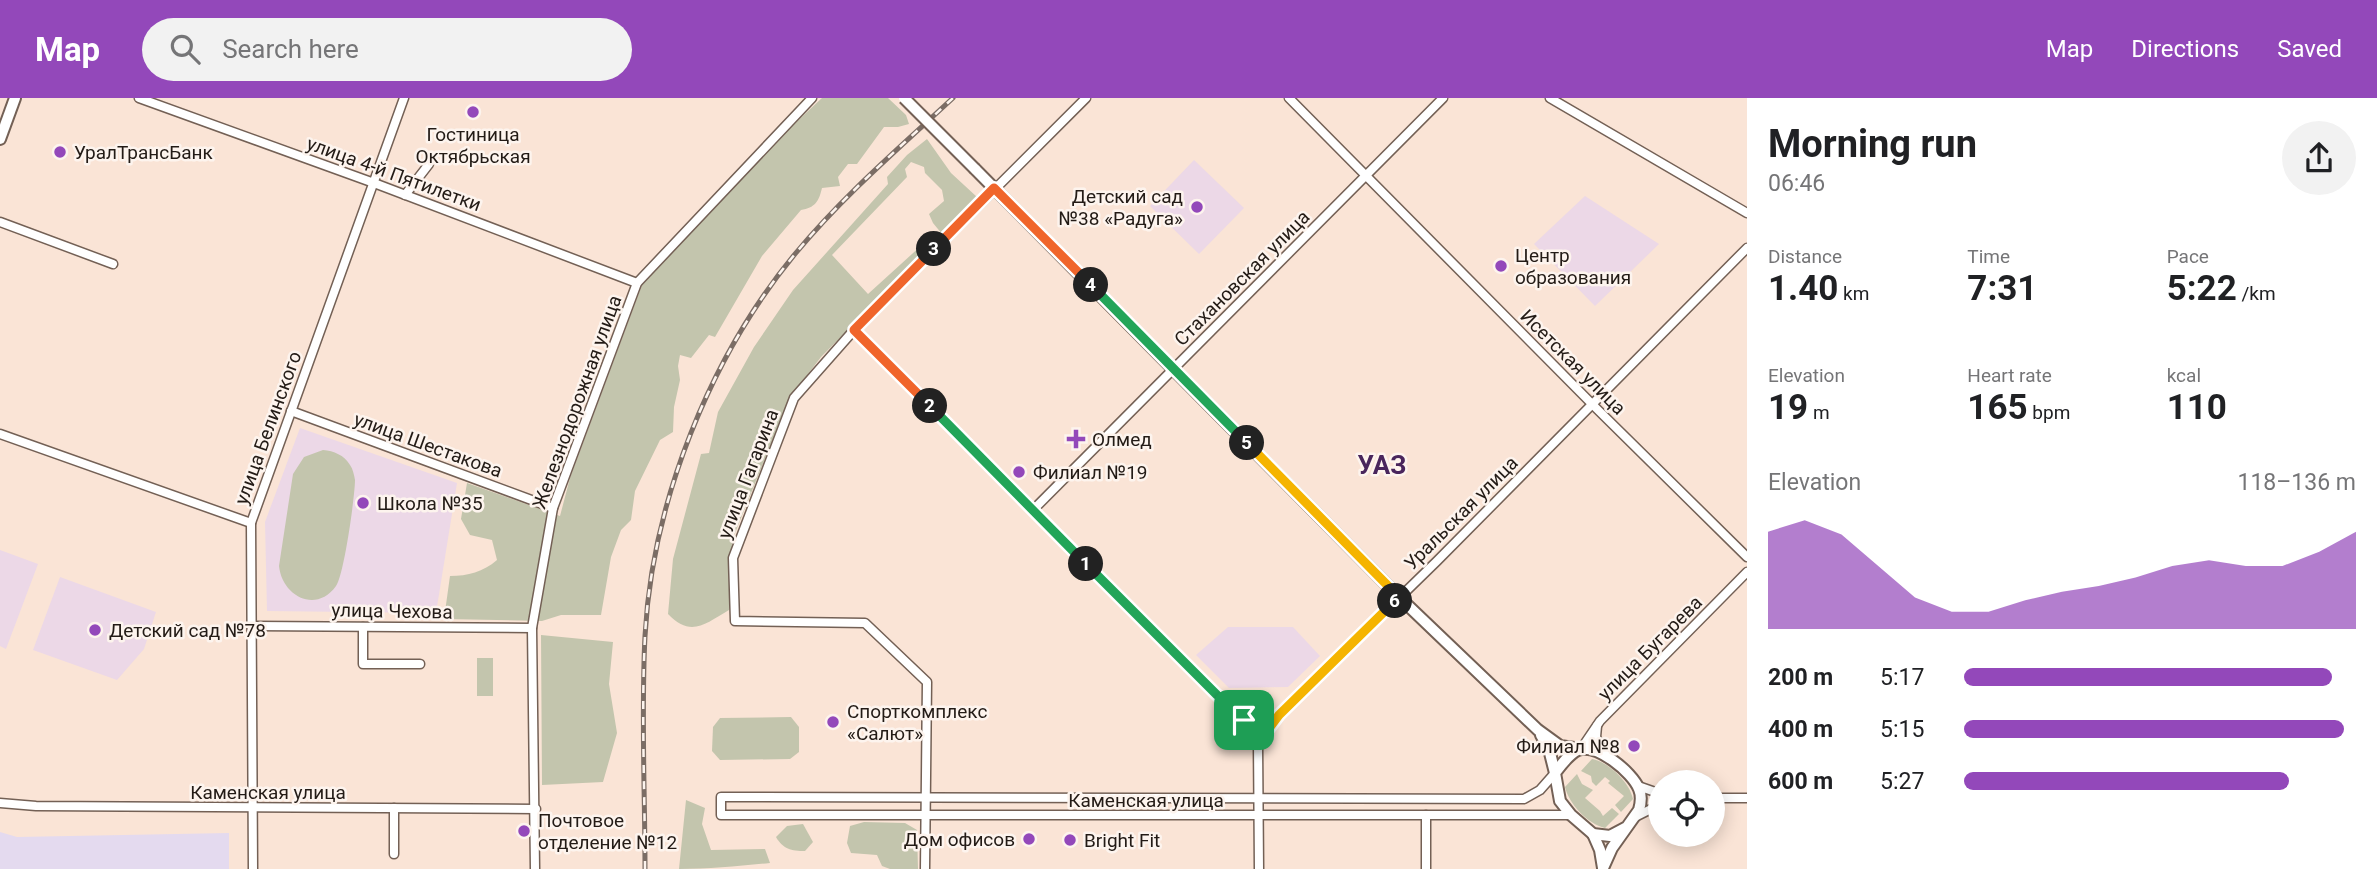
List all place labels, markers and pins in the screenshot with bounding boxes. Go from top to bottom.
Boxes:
marker: Гостиница Октябрьская [465,104,481,120]
place label: Гостиница Октябрьская [415,123,531,168]
place label: УралТрансБанк [74,141,213,164]
marker: УралТрансБанк [52,144,68,160]
place label: Детский сад №38 «Радуга» [1059,185,1183,230]
marker: Детский сад №38 «Радуга» [1189,199,1205,215]
pin: 3 [916,232,951,266]
place label: Центр образования [1515,244,1631,289]
marker: Центр образования [1493,258,1509,274]
pin: 4 [1074,268,1108,302]
pin: 2 [912,388,948,424]
pin: 5 [1230,426,1264,460]
place label: Олмед [1092,428,1152,451]
marker: Олмед [1066,429,1086,449]
place label: Филиал №19 [1033,461,1148,484]
marker: Филиал №19 [1011,464,1027,480]
place label: Школа №35 [377,492,483,515]
marker: Школа №35 [355,495,371,511]
pin: 1 [1068,546,1104,582]
pin: 6 [1378,584,1412,618]
place label: Детский сад №78 [109,619,266,642]
marker: Детский сад №78 [87,622,103,638]
pin [1214,690,1274,750]
place label: Спорткомплекс «Салют» [847,700,987,745]
marker: Спорткомплекс «Салют» [825,714,841,730]
place label: Филиал №8 [1516,735,1620,758]
marker: Филиал №8 [1626,738,1642,754]
place label: Почтовое отделение №12 [538,809,677,854]
marker: Почтовое отделение №12 [516,823,532,839]
place label: Дом офисов [904,828,1015,851]
place label: Bright Fit [1084,829,1160,852]
marker: Дом офисов [1021,831,1037,847]
marker: Bright Fit [1062,832,1078,848]

